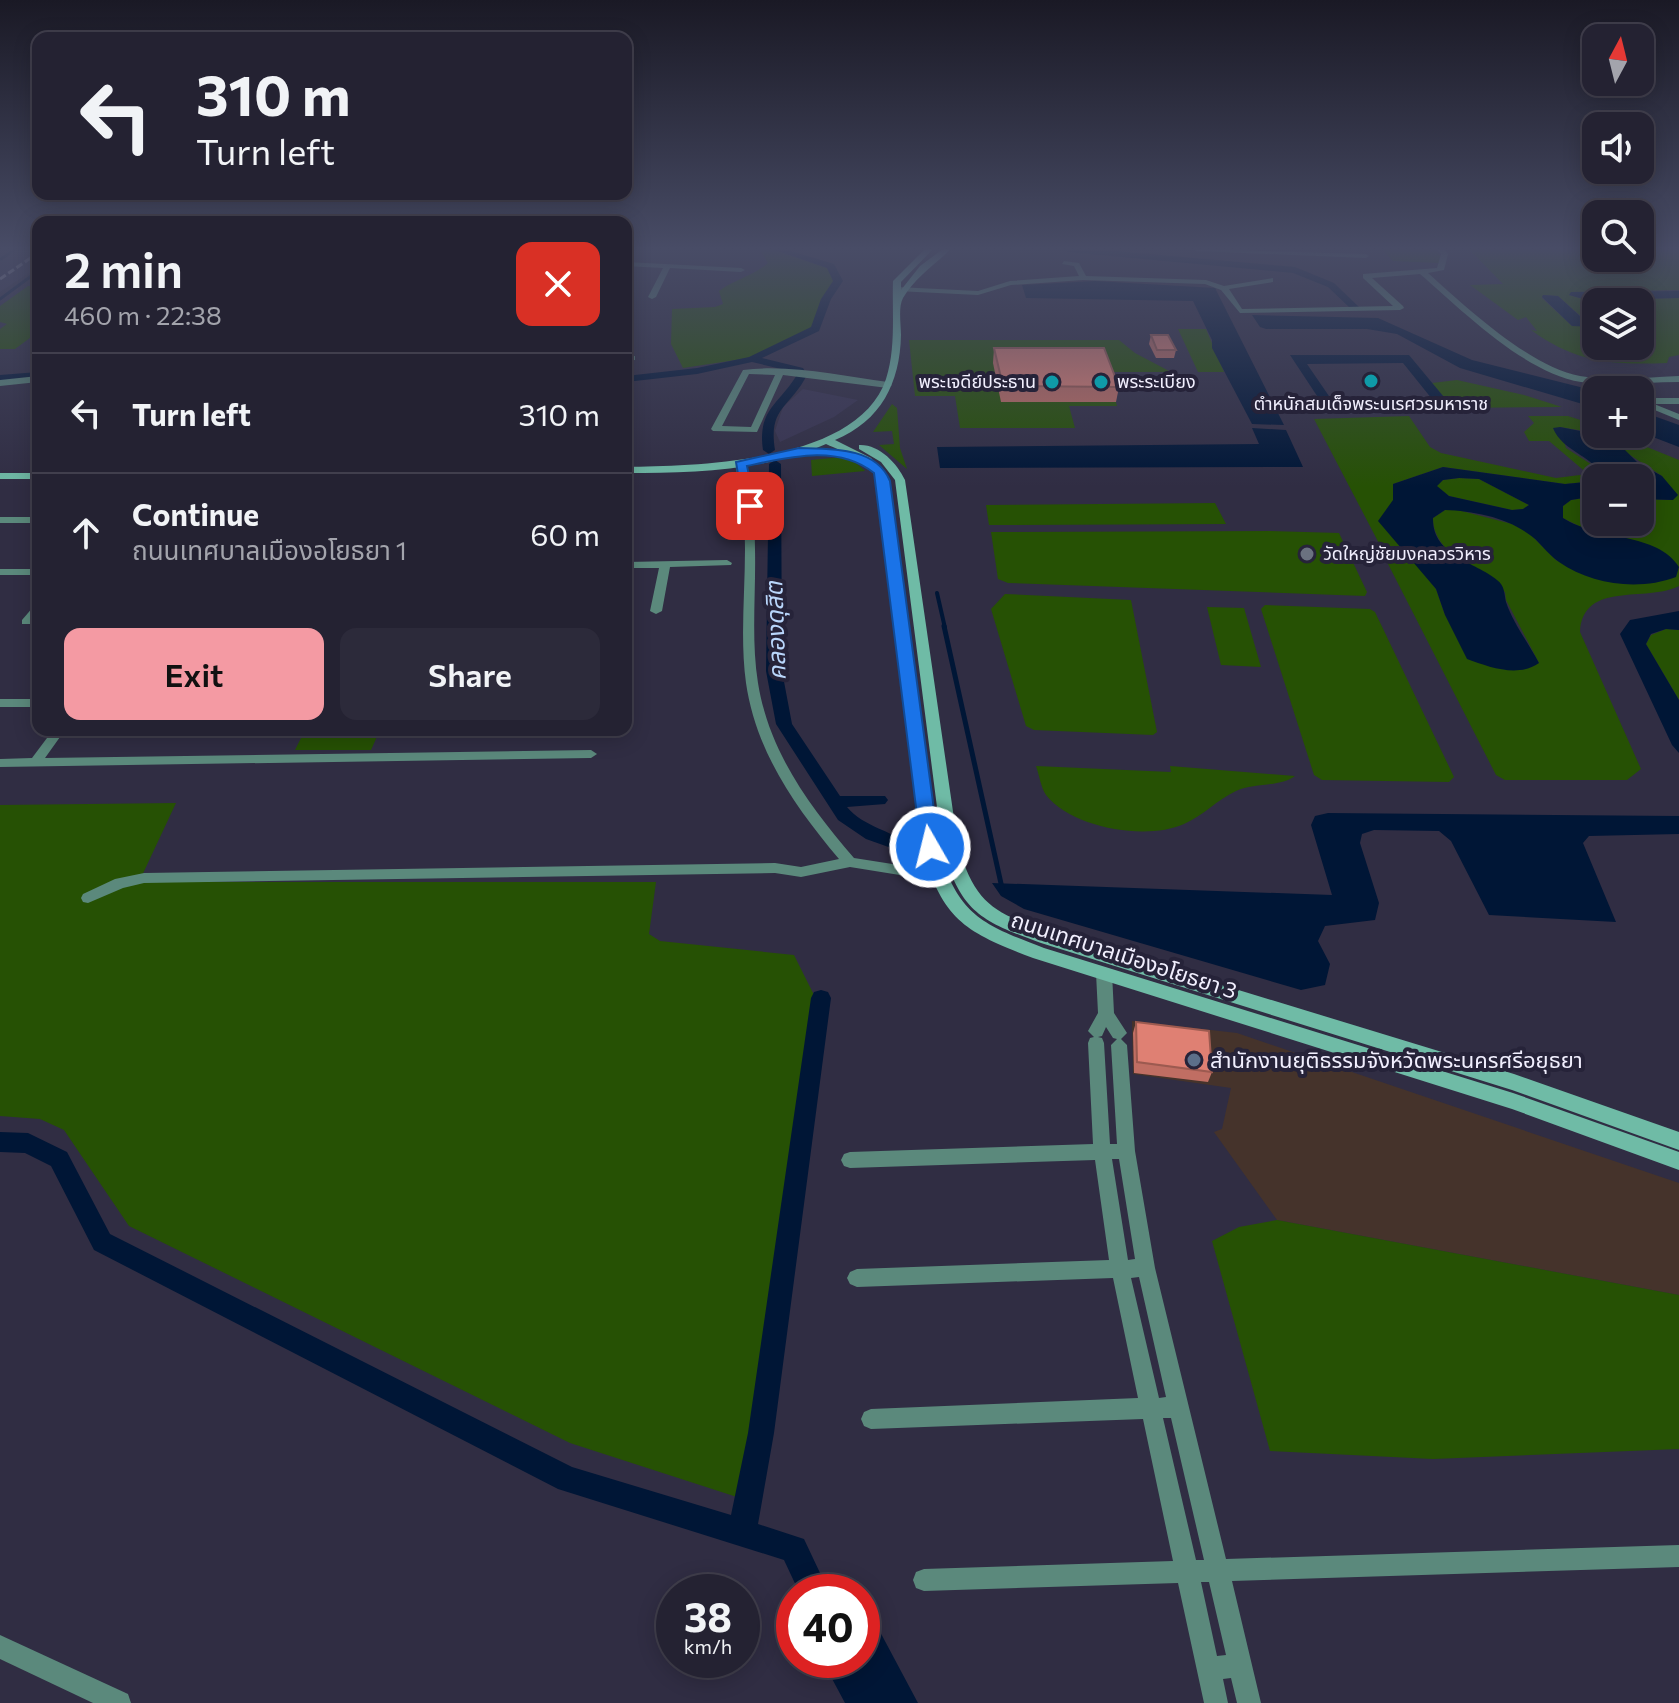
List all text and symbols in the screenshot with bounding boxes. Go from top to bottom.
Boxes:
north arrow [1582,24,1654,96]
map controls [1582,24,1654,536]
text: 310 m [196,59,351,128]
icon: left [64,64,168,168]
button: sound [1582,112,1654,184]
text: Turn left [196,128,335,172]
button: search [1582,200,1654,272]
text: 2 min [64,239,183,298]
button: close [516,242,600,326]
button: layers [1582,288,1654,360]
text: 460 m · 22:38 [64,299,222,330]
place label: พระเจดีย์ประธาน [919,370,1036,392]
place label: พระระเบียง [1117,370,1196,392]
marker: ตำหนักสมเด็จพระนเรศวรมหาราช [1362,372,1380,390]
marker: พระเจดีย์ประธาน [1043,373,1061,391]
marker: พระระเบียง [1092,373,1110,391]
button: + [1582,376,1654,448]
icon: left [64,391,108,435]
place label: ตำหนักสมเด็จพระนเรศวรมหาราช [1254,392,1488,414]
text: Turn left [132,395,251,432]
text: 310 m [519,395,600,432]
button: − [1582,464,1654,536]
pin [716,472,784,540]
icon: arrive [728,484,772,528]
text: Continue [132,495,259,532]
icon: ahead [64,511,108,555]
text: 60 m [530,515,600,552]
text: ถนนเทศบาลเมืองอโยธยา 1 [132,534,407,565]
place label: วัดใหญ่ชัยมงคลวรวิหาร [1323,542,1491,564]
marker: วัดใหญ่ชัยมงคลวรวิหาร [1298,545,1316,563]
water label: คลองดุสิต [758,579,793,681]
button: Exit [64,628,324,720]
button: Share [340,628,600,720]
position arrow [888,805,972,889]
street label: ถนนเทศบาลเมืองอโยธยา 3 [1008,905,1240,1004]
place label: สำนักงานยุติธรรมจังหวัดพระนครศรีอยุธยา [1210,1046,1583,1074]
marker: สำนักงานยุติธรรมจังหวัดพระนครศรีอยุธยา [1185,1051,1203,1069]
speed limit sign: 40 [776,1574,880,1678]
text: 38 [684,1591,732,1640]
text: km/h [684,1634,732,1658]

